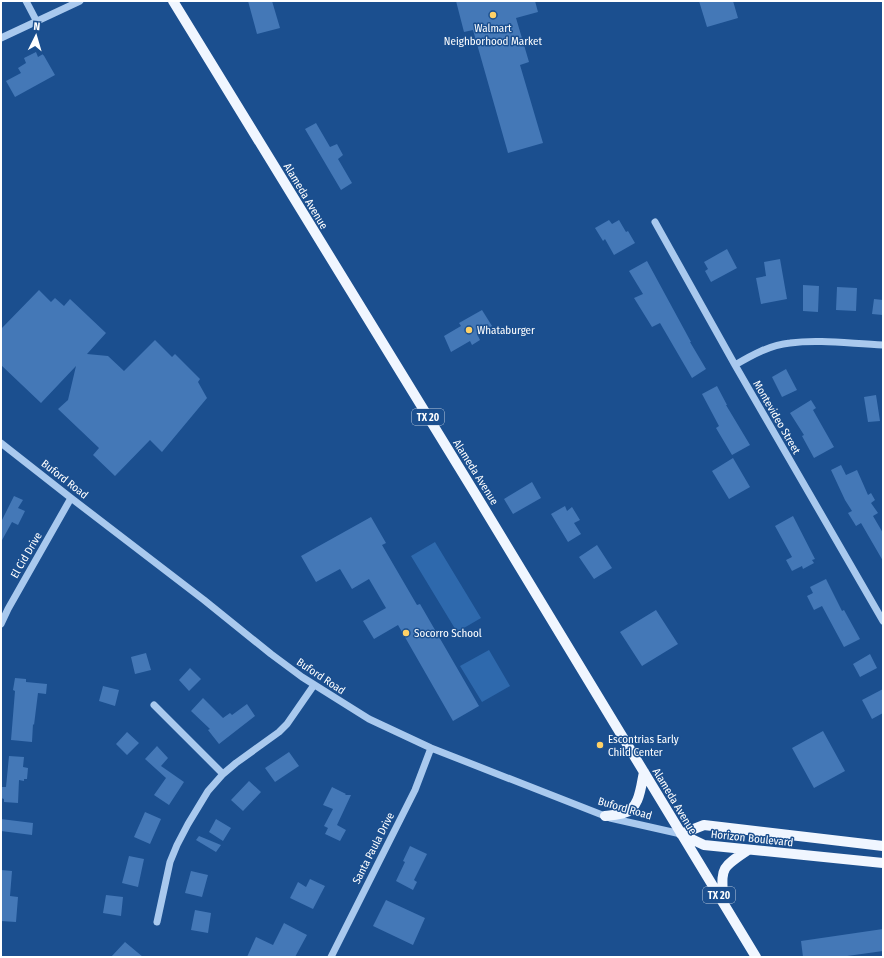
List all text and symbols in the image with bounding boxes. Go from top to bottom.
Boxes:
marker: Walmart Neighborhood Market [488,10,498,20]
north arrow [16,16,56,56]
text: N [33,20,41,33]
place label: Walmart Neighborhood Market [444,22,543,48]
street label: Alameda Avenue [281,161,330,232]
place label: Whataburger [477,324,535,337]
marker: Whataburger [464,325,474,335]
street label: Montevideo Street [750,378,803,457]
road number: TX 20 [412,409,444,425]
street label: Alameda Avenue [450,437,501,507]
street label: Buford Road [39,457,91,502]
street label: El Cid Drive [8,530,45,580]
place label: Socorro School [414,627,482,640]
marker: Socorro School [401,628,411,638]
street label: Buford Road [294,655,347,697]
place label: Escontrias Early Child Center [608,733,679,759]
marker: Escontrias Early Child Center [595,740,605,750]
street label: Alameda Avenue [650,766,699,837]
street label: Buford Road [596,795,653,822]
street label: Santa Paula Drive [350,810,397,886]
street label: Horizon Boulevard [710,828,794,849]
road number: TX 20 [703,887,735,903]

